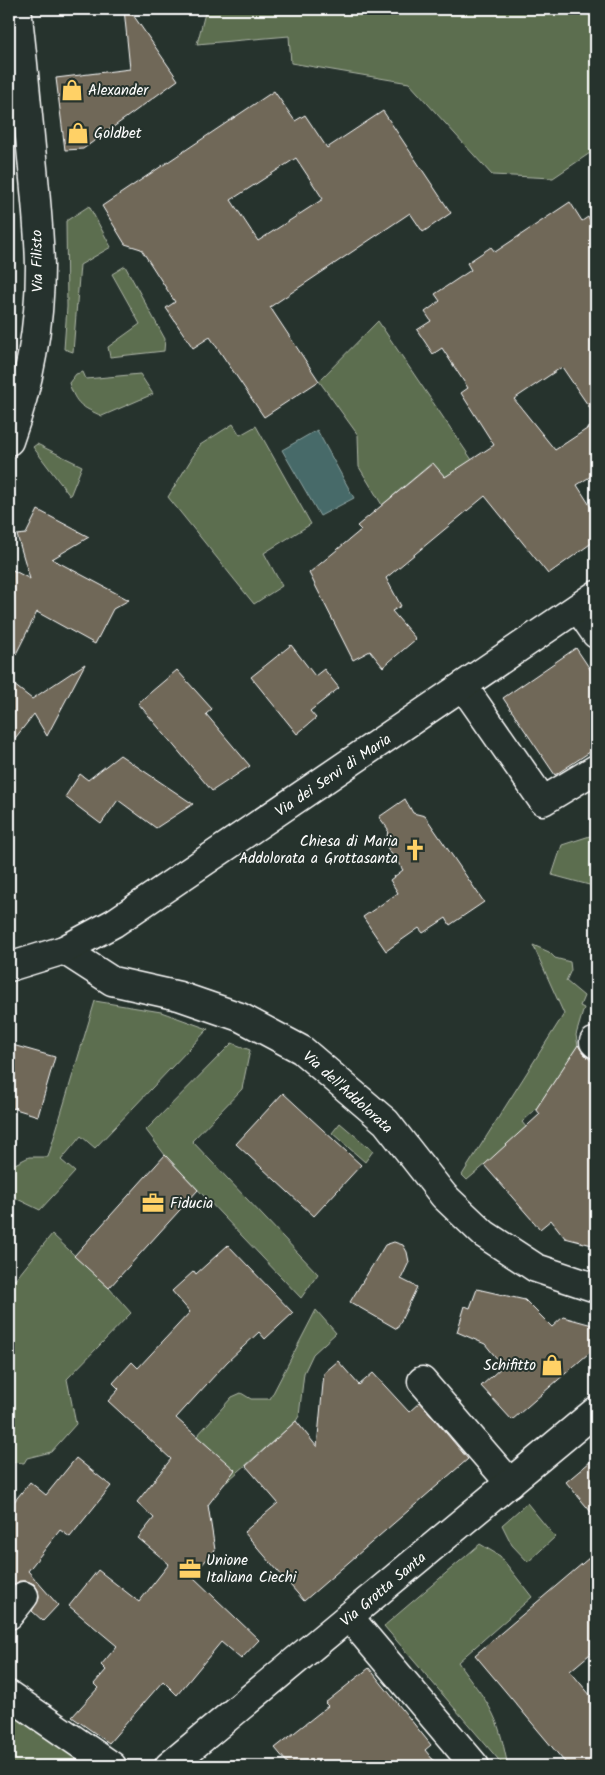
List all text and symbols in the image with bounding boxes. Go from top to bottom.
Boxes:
shop icon: Alexander [59,77,85,103]
place label: Alexander [88,79,149,103]
shop icon: Goldbet [65,120,91,146]
place label: Goldbet [94,122,142,146]
street label: Via Filisto [25,229,51,292]
street label: Via dei Servi di Maria [271,728,396,824]
place label: Chiesa di Maria Addolorata a Grottasanta [239,830,398,871]
church icon: Chiesa di Maria Addolorata a Grottasanta [402,837,428,863]
street label: Via dell'Addolorata [297,1045,398,1140]
office icon: Fiducia [140,1190,166,1216]
place label: Fiducia [170,1192,213,1216]
shop icon: Schifitto [539,1352,565,1378]
place label: Schifitto [483,1354,536,1378]
street label: Via Grotta Santa [335,1546,432,1633]
place label: Unione Italiana Ciechi [206,1549,298,1590]
office icon: Unione Italiana Ciechi [177,1556,203,1582]

